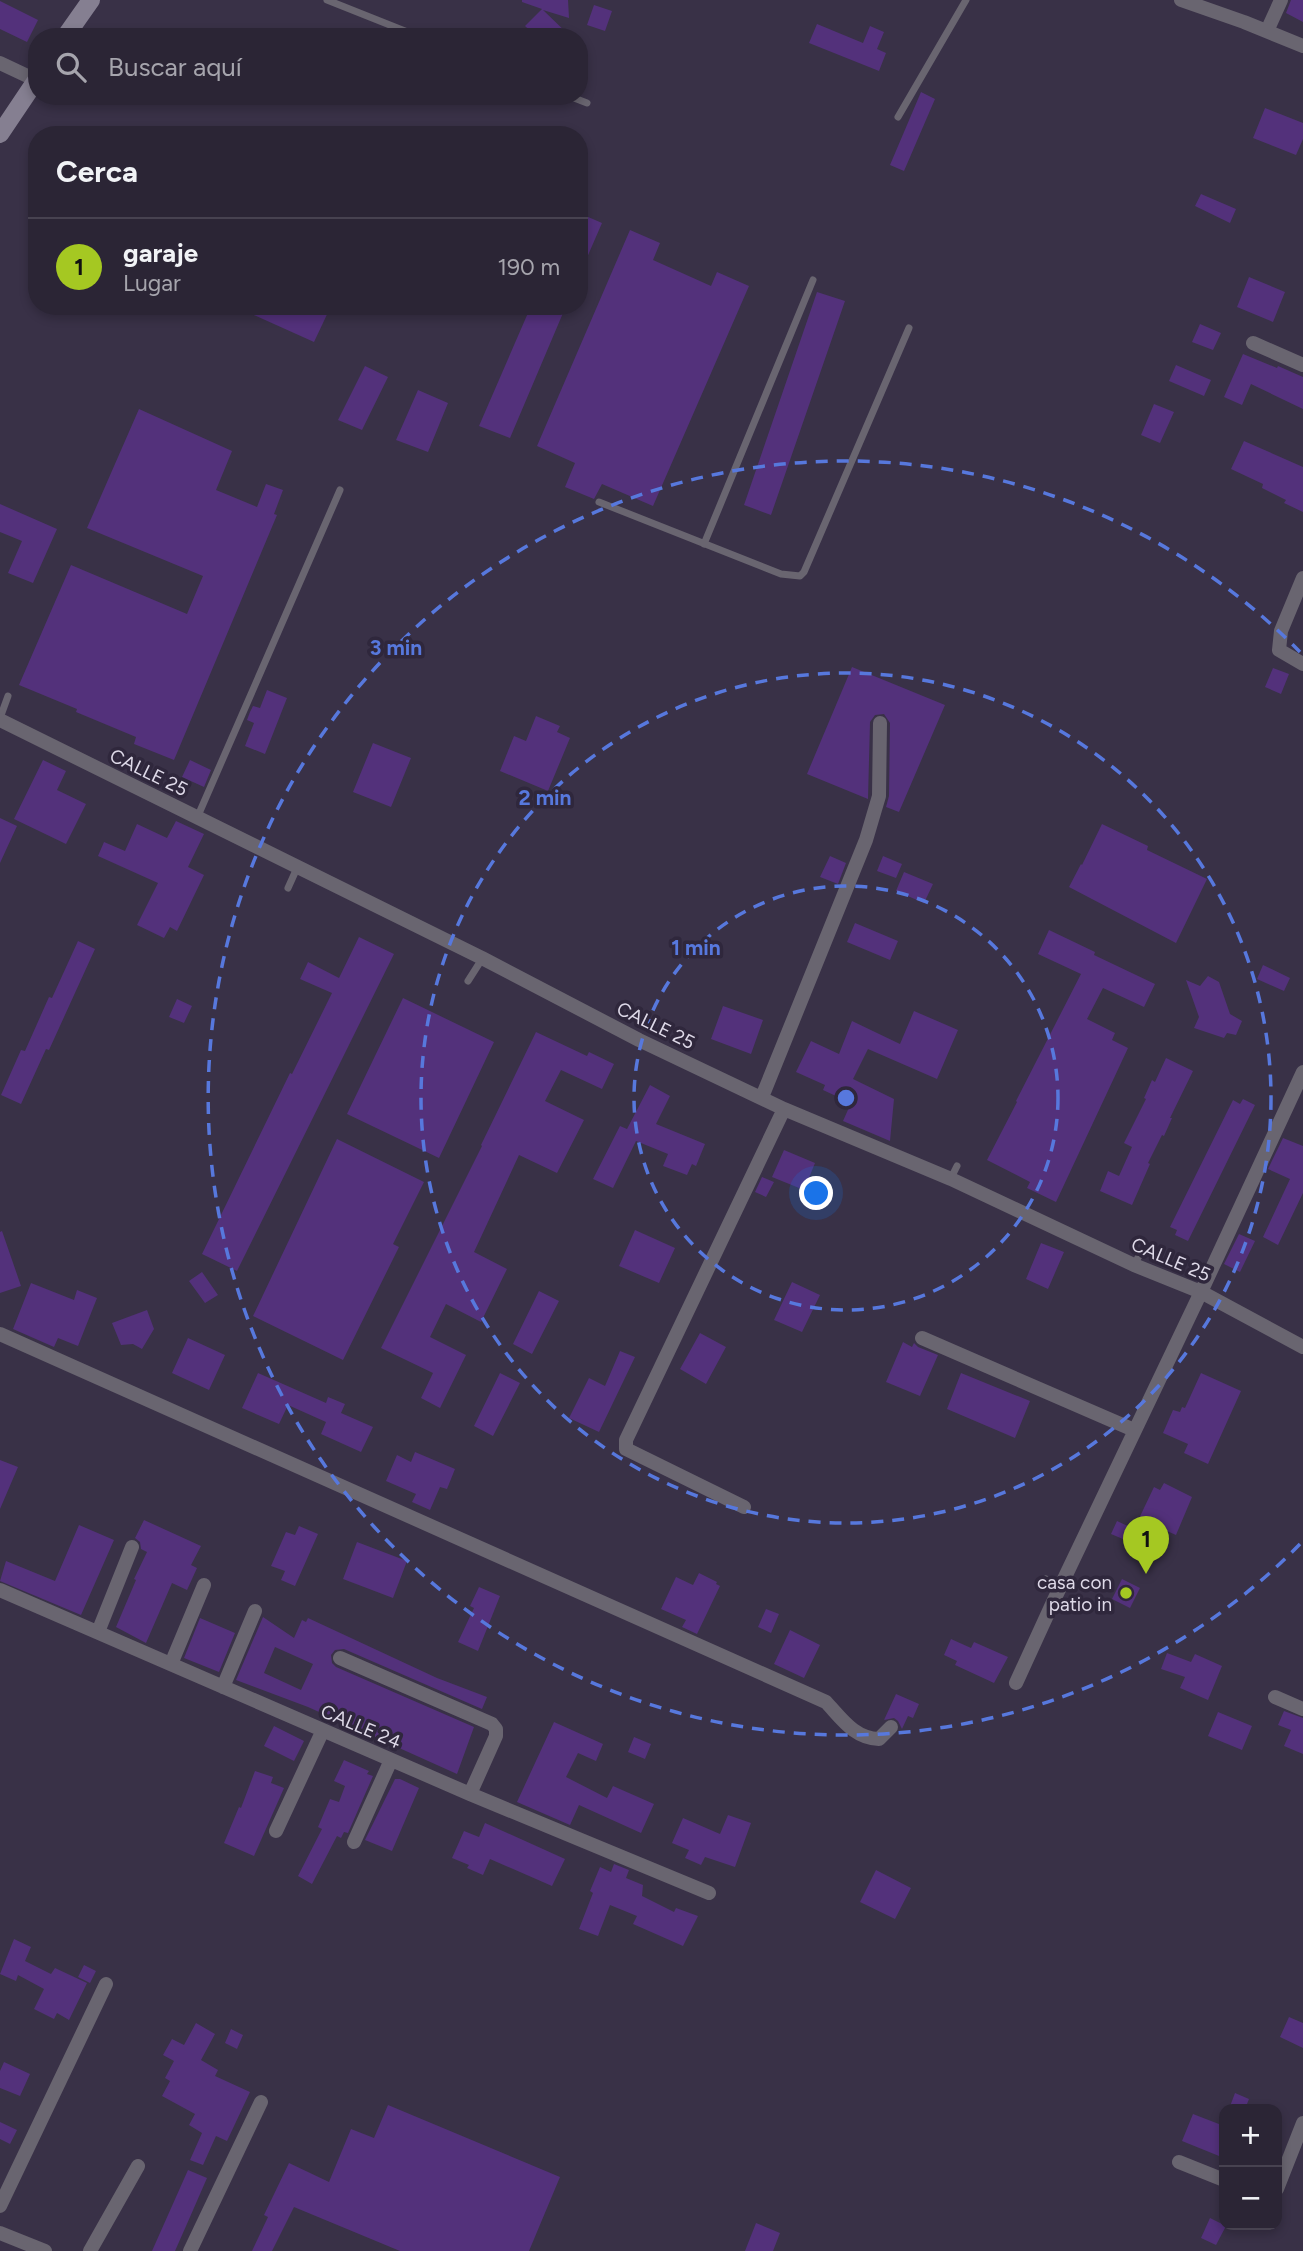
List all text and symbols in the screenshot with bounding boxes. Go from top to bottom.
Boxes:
search box [28,28,588,105]
icon: search [52,48,90,86]
text: Buscar aquí [108,51,242,83]
text: Cerca [56,153,138,190]
text: garaje [123,237,198,269]
text: 1 [74,253,84,281]
text: 190 m [497,253,560,281]
text: Lugar [123,269,181,297]
text: 3 min [370,635,422,660]
street label: CALLE 25 [106,744,192,801]
text: 2 min [519,785,571,810]
text: 1 min [671,935,721,960]
street label: CALLE 25 [613,997,699,1054]
centre of rings [834,1086,858,1110]
your location [799,1176,833,1210]
street label: CALLE 25 [1128,1233,1214,1286]
pin: 1 [1123,1516,1169,1574]
place label: casa con patio in [1037,1571,1112,1616]
marker: casa con patio in [1118,1585,1134,1601]
street label: CALLE 24 [317,1699,404,1754]
map controls [1219,2104,1282,2230]
button: + [1219,2104,1282,2167]
button: − [1219,2167,1282,2230]

